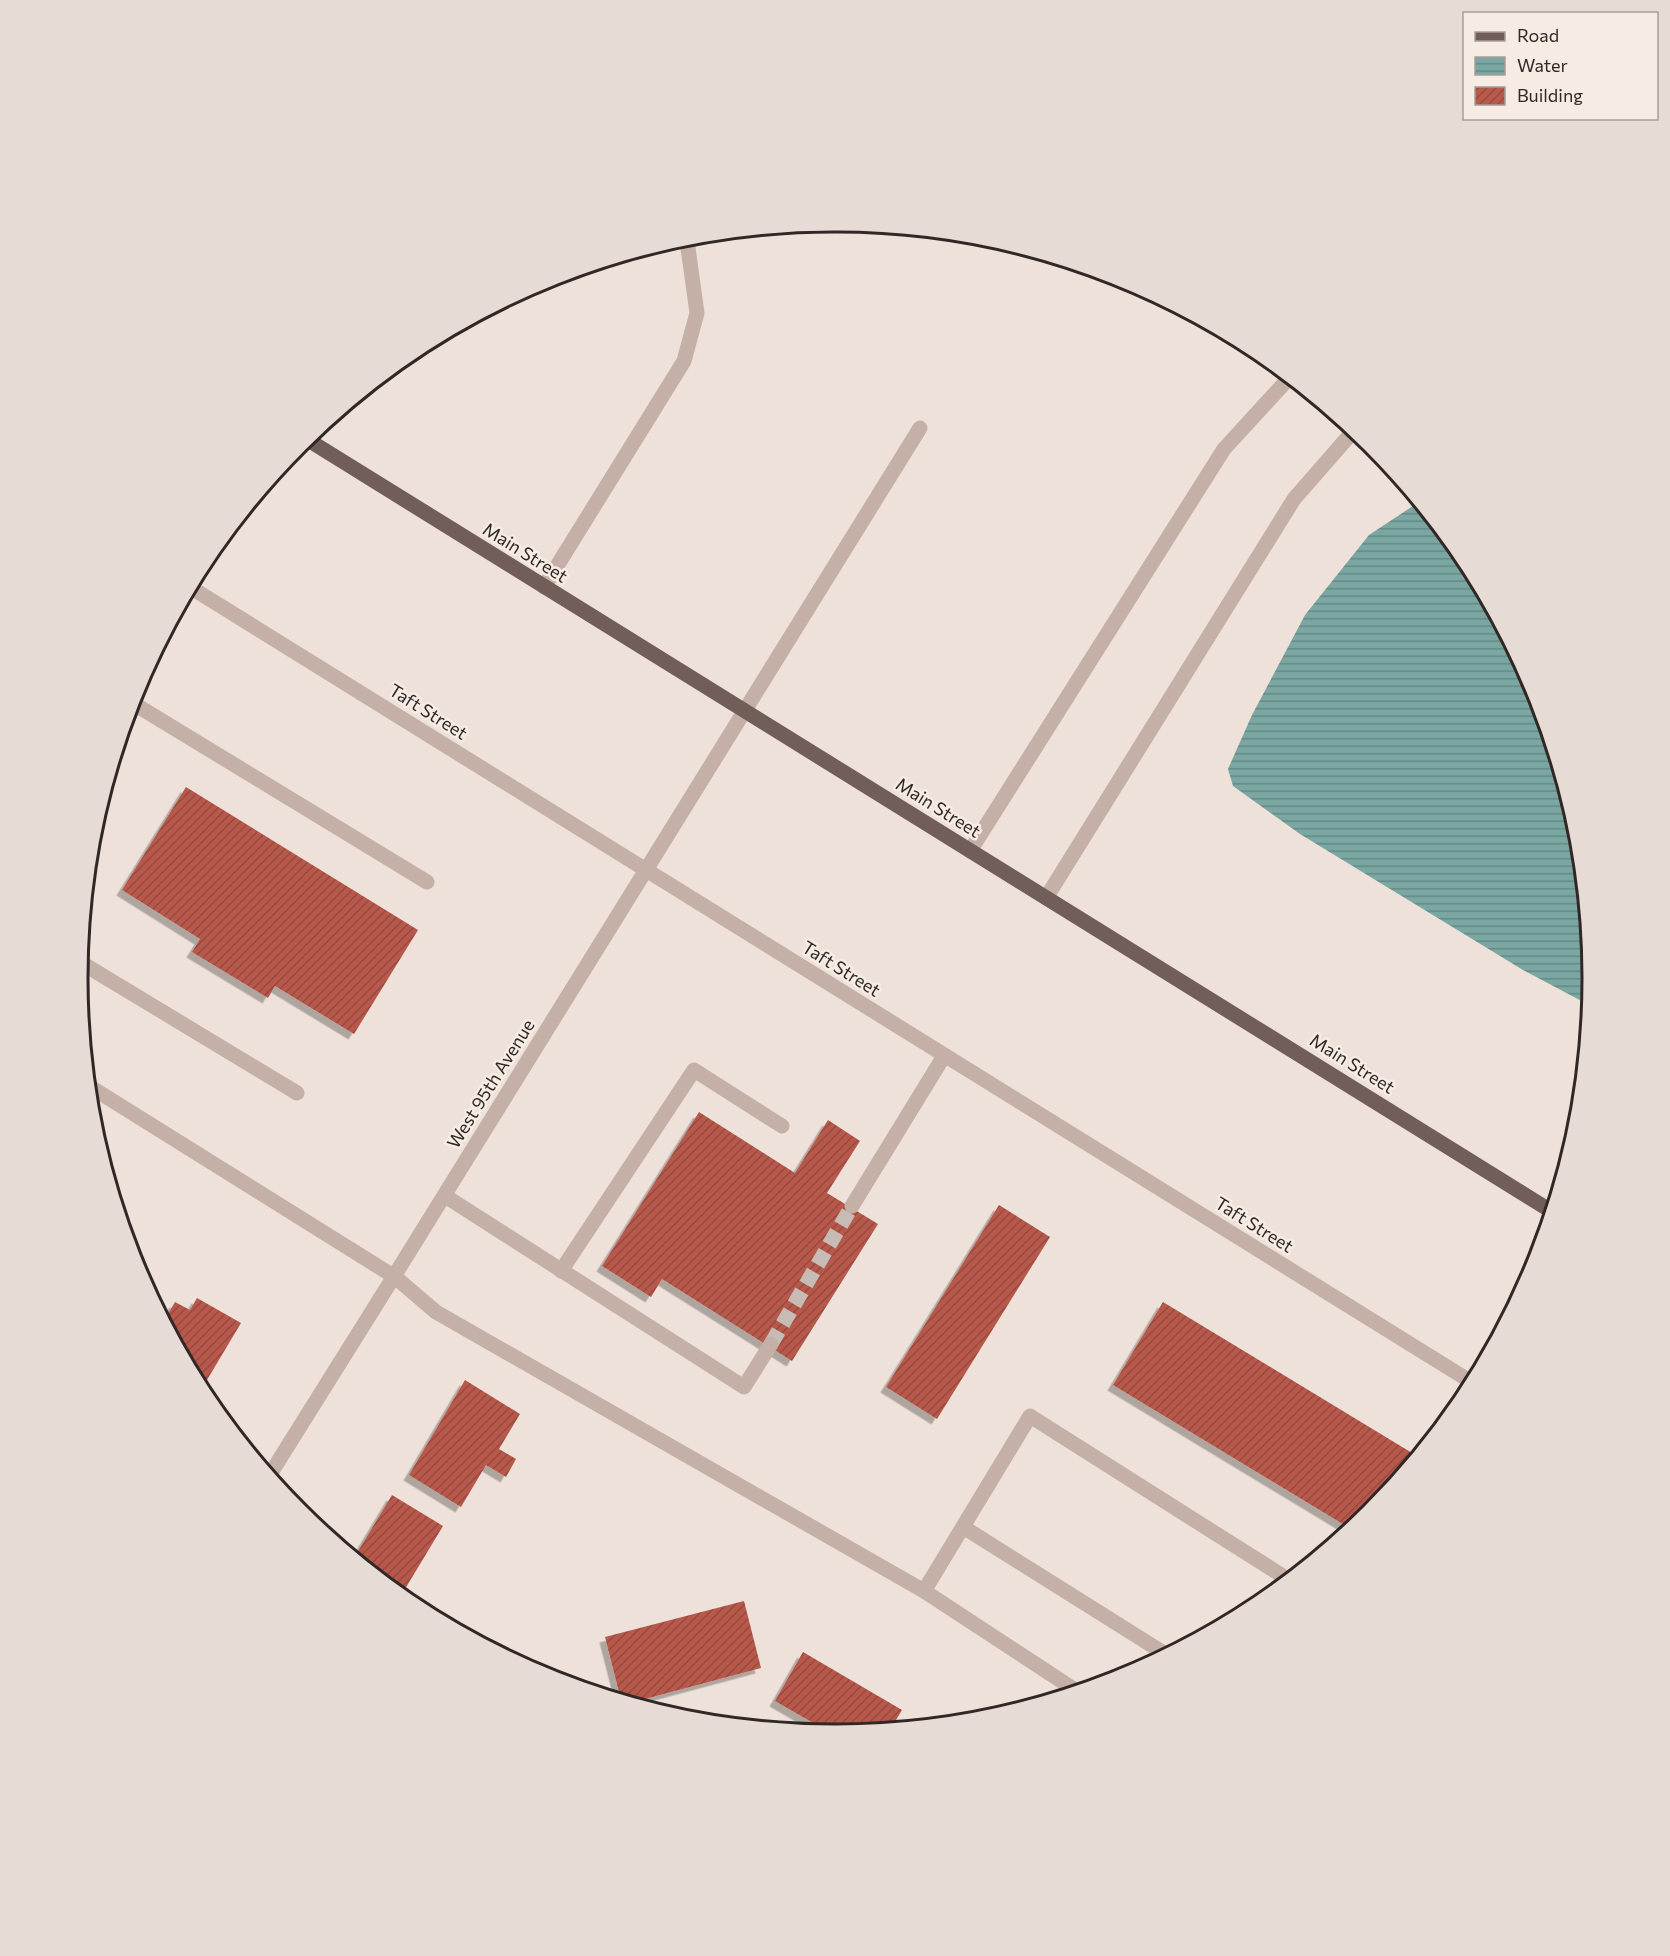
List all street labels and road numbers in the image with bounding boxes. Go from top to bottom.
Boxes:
street label: Main Street [479,517,572,587]
street label: Taft Street [385,678,472,744]
street label: Main Street [892,772,985,842]
street label: Taft Street [798,935,885,1001]
street label: West 95th Avenue [442,1015,539,1152]
street label: Main Street [1306,1028,1399,1098]
street label: Taft Street [1211,1191,1298,1257]

